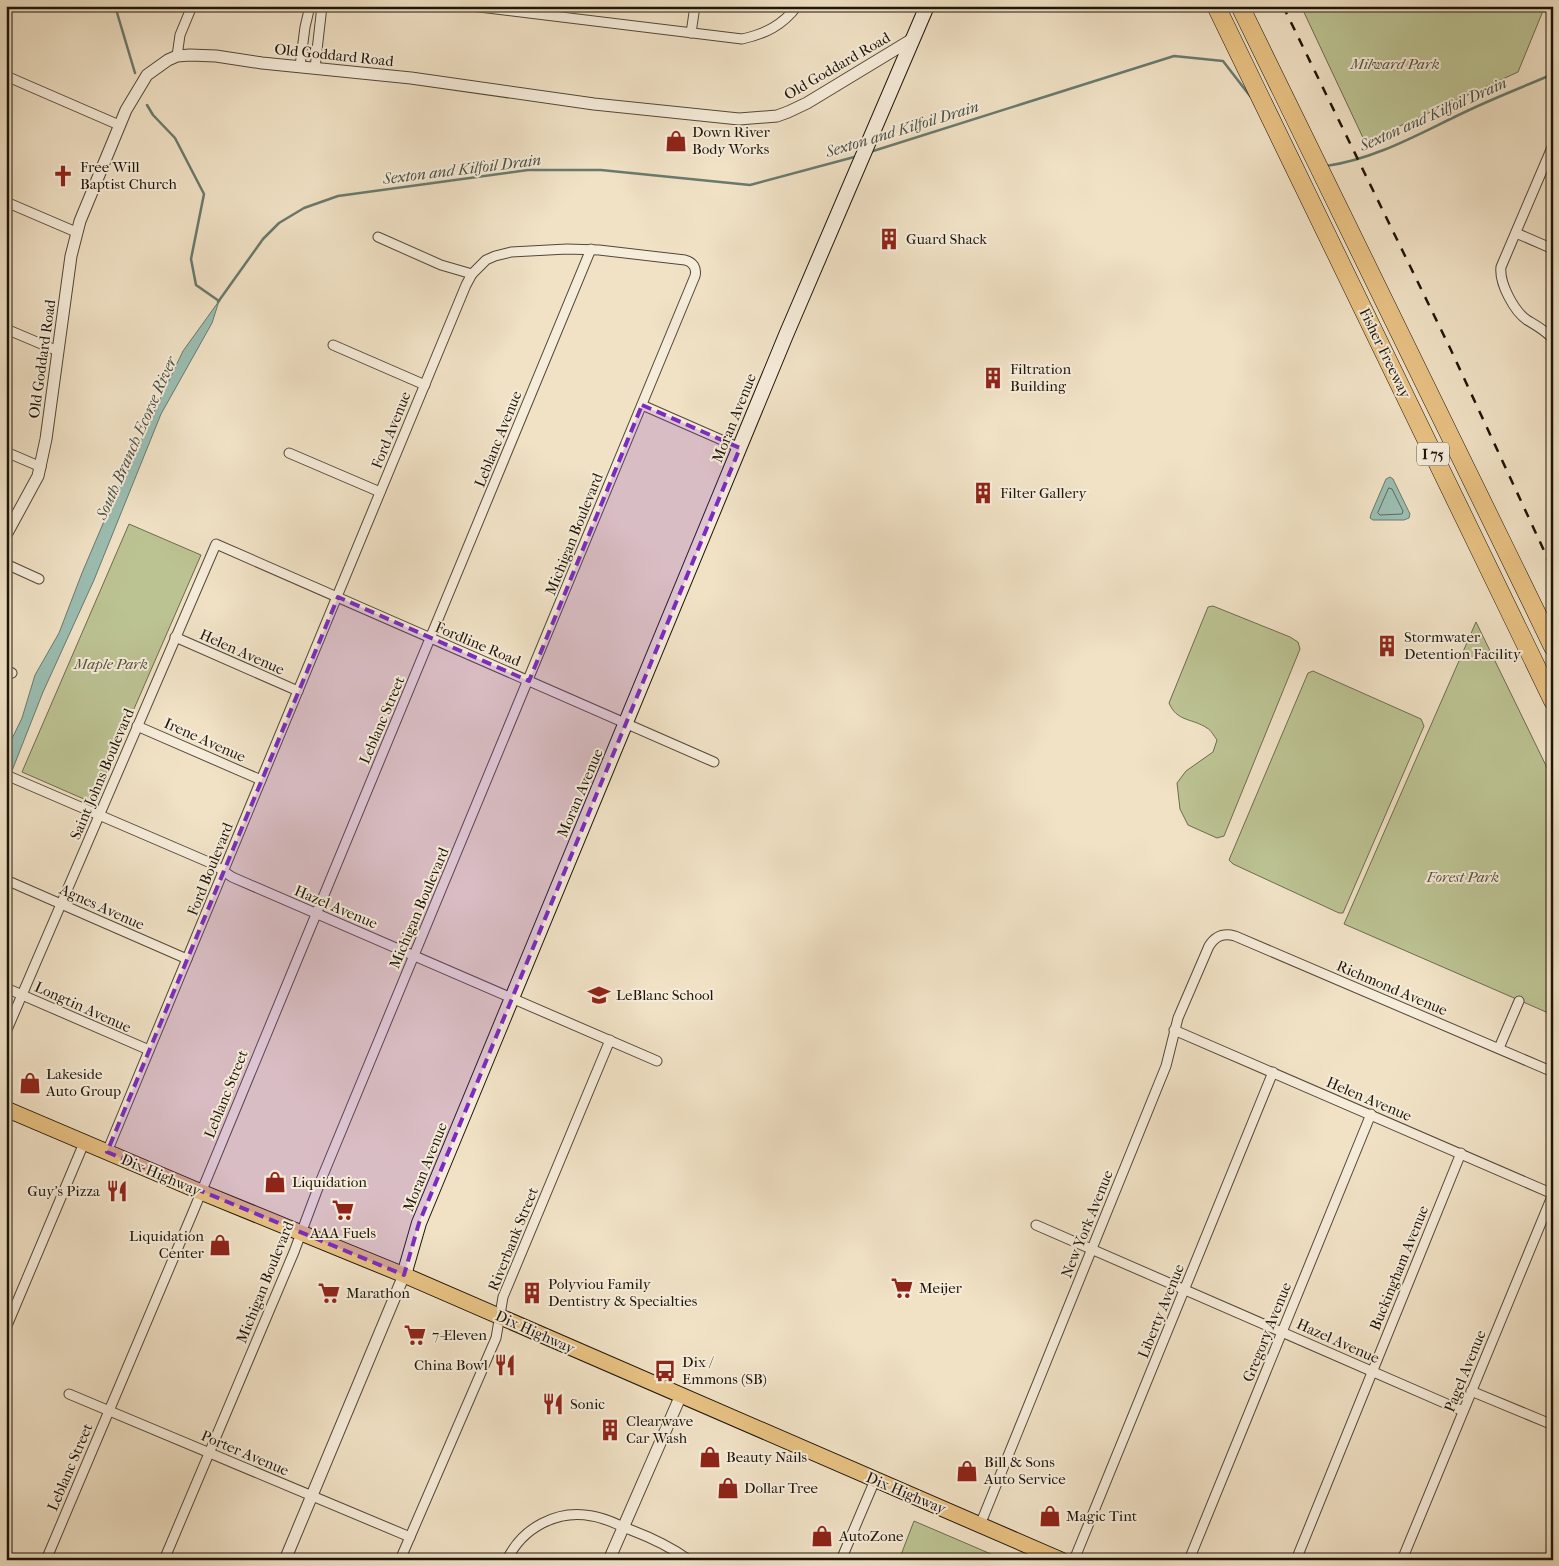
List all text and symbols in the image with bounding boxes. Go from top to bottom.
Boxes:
street label: Old Goddard Road [781,28,894,104]
street label: Old Goddard Road [273,40,395,70]
park label: Milward Park [1350,55,1440,73]
water label: Sexton and Kilfoil Drain [1355,73,1510,155]
water label: Sexton and Kilfoil Drain [822,97,981,162]
place label: Down River Body Works [692,123,771,158]
shop icon: Down River Body Works [663,128,689,154]
water label: Sexton and Kilfoil Drain [381,150,542,188]
place label: Free Will Baptist Church [80,158,177,193]
church icon: Free Will Baptist Church [50,163,76,189]
building icon: Guard Shack [876,226,902,252]
place label: Guard Shack [906,230,987,248]
street label: Old Goddard Road [25,298,59,420]
street label: Fisher Freeway [1355,305,1415,402]
water label: South Branch Ecorse River [91,352,181,523]
place label: Filtration Building [1010,360,1071,395]
building icon: Filtration Building [980,365,1006,391]
street label: Moran Avenue [708,370,760,465]
street label: Ford Avenue [367,388,415,471]
street label: Leblanc Avenue [471,388,526,490]
road number: I 75 [1417,442,1449,466]
street label: Michigan Boulevard [541,470,607,598]
building icon: Filter Gallery [970,480,996,506]
place label: Filter Gallery [1000,484,1087,502]
street label: Fordline Road [433,618,524,670]
street label: Helen Avenue [197,625,288,679]
place label: Stormwater Detention Facility [1404,628,1522,663]
building icon: Stormwater Detention Facility [1374,633,1400,659]
park label: Maple Park [73,655,148,673]
street label: Leblanc Street [355,673,409,767]
street label: Saint Johns Boulevard [66,705,138,842]
street label: Irene Avenue [161,714,249,766]
street label: Moran Avenue [553,745,607,840]
street label: Ford Boulevard [183,819,237,918]
street label: Michigan Boulevard [385,844,453,971]
park label: Forest Park [1426,868,1499,886]
street label: Agnes Avenue [56,880,148,934]
street label: Hazel Avenue [292,881,381,933]
street label: Richmond Avenue [1334,957,1451,1020]
street label: Longtin Avenue [32,978,135,1037]
school or university icon: LeBlanc School [586,982,612,1008]
place label: LeBlanc School [616,986,714,1004]
street label: Leblanc Street [200,1047,252,1141]
place label: Lakeside Auto Group [45,1065,121,1100]
shop icon: Lakeside Auto Group [17,1070,43,1096]
street label: Helen Avenue [1324,1073,1415,1125]
street label: Moran Avenue [399,1119,451,1214]
street label: Dix Highway [118,1150,205,1200]
street label: New York Avenue [1057,1167,1117,1281]
shop icon: Liquidation [262,1169,288,1195]
place label: Liquidation [292,1173,367,1191]
restaurant icon: Guy's Pizza [104,1178,130,1204]
place label: Guy's Pizza [27,1182,101,1200]
street label: Riverbank Street [484,1184,542,1293]
supermarket icon: AAA Fuels [330,1197,356,1223]
street label: Buckingham Avenue [1366,1202,1432,1333]
street label: Michigan Boulevard [232,1218,298,1346]
place label: AAA Fuels [309,1224,376,1242]
place label: Liquidation Center [129,1227,205,1262]
shop icon: Liquidation Center [207,1232,233,1258]
street label: Liberty Avenue [1134,1261,1188,1361]
place label: Polyviou Family Dentistry & Specialties [548,1275,698,1310]
supermarket icon: Meijer [889,1275,915,1301]
place label: Meijer [919,1279,963,1297]
street label: Gregory Avenue [1239,1279,1295,1384]
supermarket icon: Marathon [316,1280,342,1306]
building icon: Polyviou Family Dentistry & Specialties [519,1280,545,1306]
place label: Marathon [346,1284,410,1302]
street label: Dix Highway [493,1306,578,1358]
street label: Hazel Avenue [1294,1315,1383,1367]
supermarket icon: 7-Eleven [402,1322,428,1348]
place label: 7-Eleven [432,1326,487,1344]
street label: Pagel Avenue [1440,1327,1490,1415]
restaurant icon: China Bowl [492,1352,518,1378]
place label: Dix / Emmons (SB) [682,1353,767,1388]
place label: China Bowl [414,1356,488,1374]
bus stop icon: Dix / Emmons (SB) [652,1358,678,1384]
restaurant icon: Sonic [540,1391,566,1417]
place label: Sonic [570,1395,605,1413]
place label: Clearwave Car Wash [626,1412,694,1447]
building icon: Clearwave Car Wash [597,1417,623,1443]
street label: Leblanc Street [43,1420,97,1514]
street label: Porter Avenue [198,1426,292,1480]
shop icon: Beauty Nails [697,1444,723,1470]
place label: Beauty Nails [726,1448,808,1466]
place label: Bill & Sons Auto Service [983,1453,1066,1488]
shop icon: Bill & Sons Auto Service [954,1458,980,1484]
street label: Dix Highway [863,1468,950,1518]
shop icon: Dollar Tree [715,1475,741,1501]
place label: Dollar Tree [744,1479,819,1497]
shop icon: Magic Tint [1037,1503,1063,1529]
place label: Magic Tint [1066,1507,1138,1525]
shop icon: AutoZone [809,1523,835,1549]
place label: AutoZone [838,1527,904,1545]

